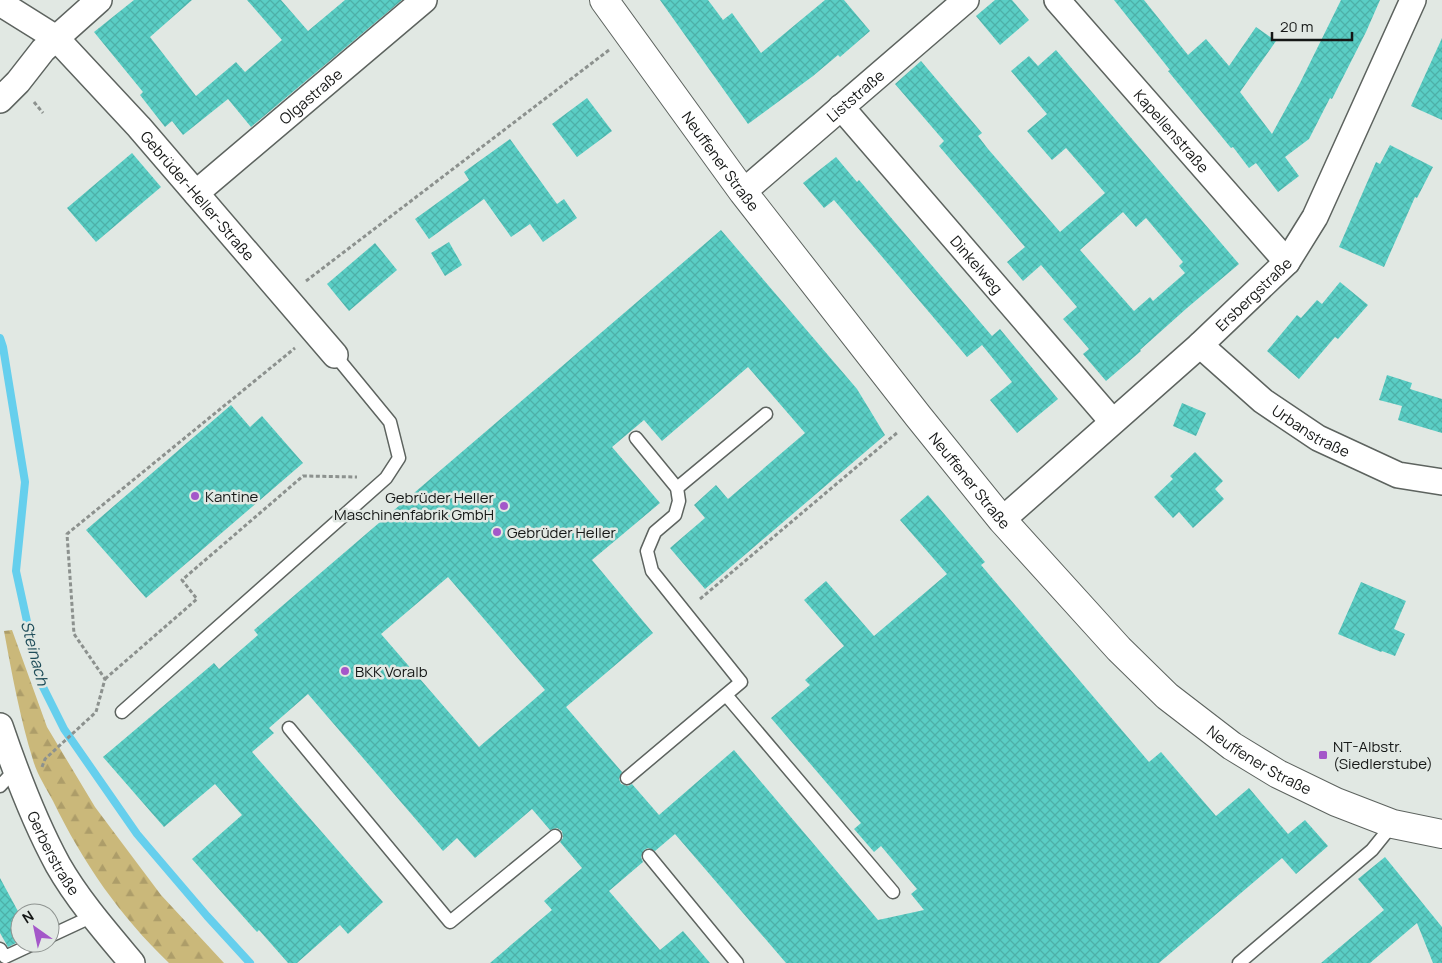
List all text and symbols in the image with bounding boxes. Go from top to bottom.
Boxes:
scale bar [1272,10,1352,42]
text: 20 m [1280,16,1313,37]
street label: Olgastraße [274,63,347,129]
street label: Liststraße [822,64,889,126]
street label: Kapellenstraße [1129,85,1214,177]
street label: Neuffener Straße [677,107,765,215]
street label: Gebrüder-Heller-Straße [136,126,260,265]
street label: Dinkelweg [946,231,1008,298]
street label: Ersbergstraße [1211,252,1296,336]
street label: Urbanstraße [1268,400,1353,462]
street label: Neuffener Straße [924,428,1016,533]
place label: Kantine [205,486,259,507]
place label: Gebrüder Heller Maschinenfabrik GmbH [334,487,495,525]
marker: Kantine [189,490,201,502]
marker: Gebrüder Heller Maschinenfabrik GmbH [498,500,510,512]
place label: Gebrüder Heller [507,522,616,543]
marker: Gebrüder Heller [491,526,503,538]
water label: Steinach [16,618,54,688]
place label: BKK Voralb [355,661,428,682]
marker: BKK Voralb [339,665,351,677]
street label: Neuffener Straße [1203,720,1315,799]
place label: NT-Albstr. (Siedlerstube) [1333,736,1433,774]
marker: NT-Albstr. (Siedlerstube) [1317,749,1329,761]
street label: Gerberstraße [23,808,85,899]
north arrow [10,903,60,953]
text: N [18,906,37,927]

